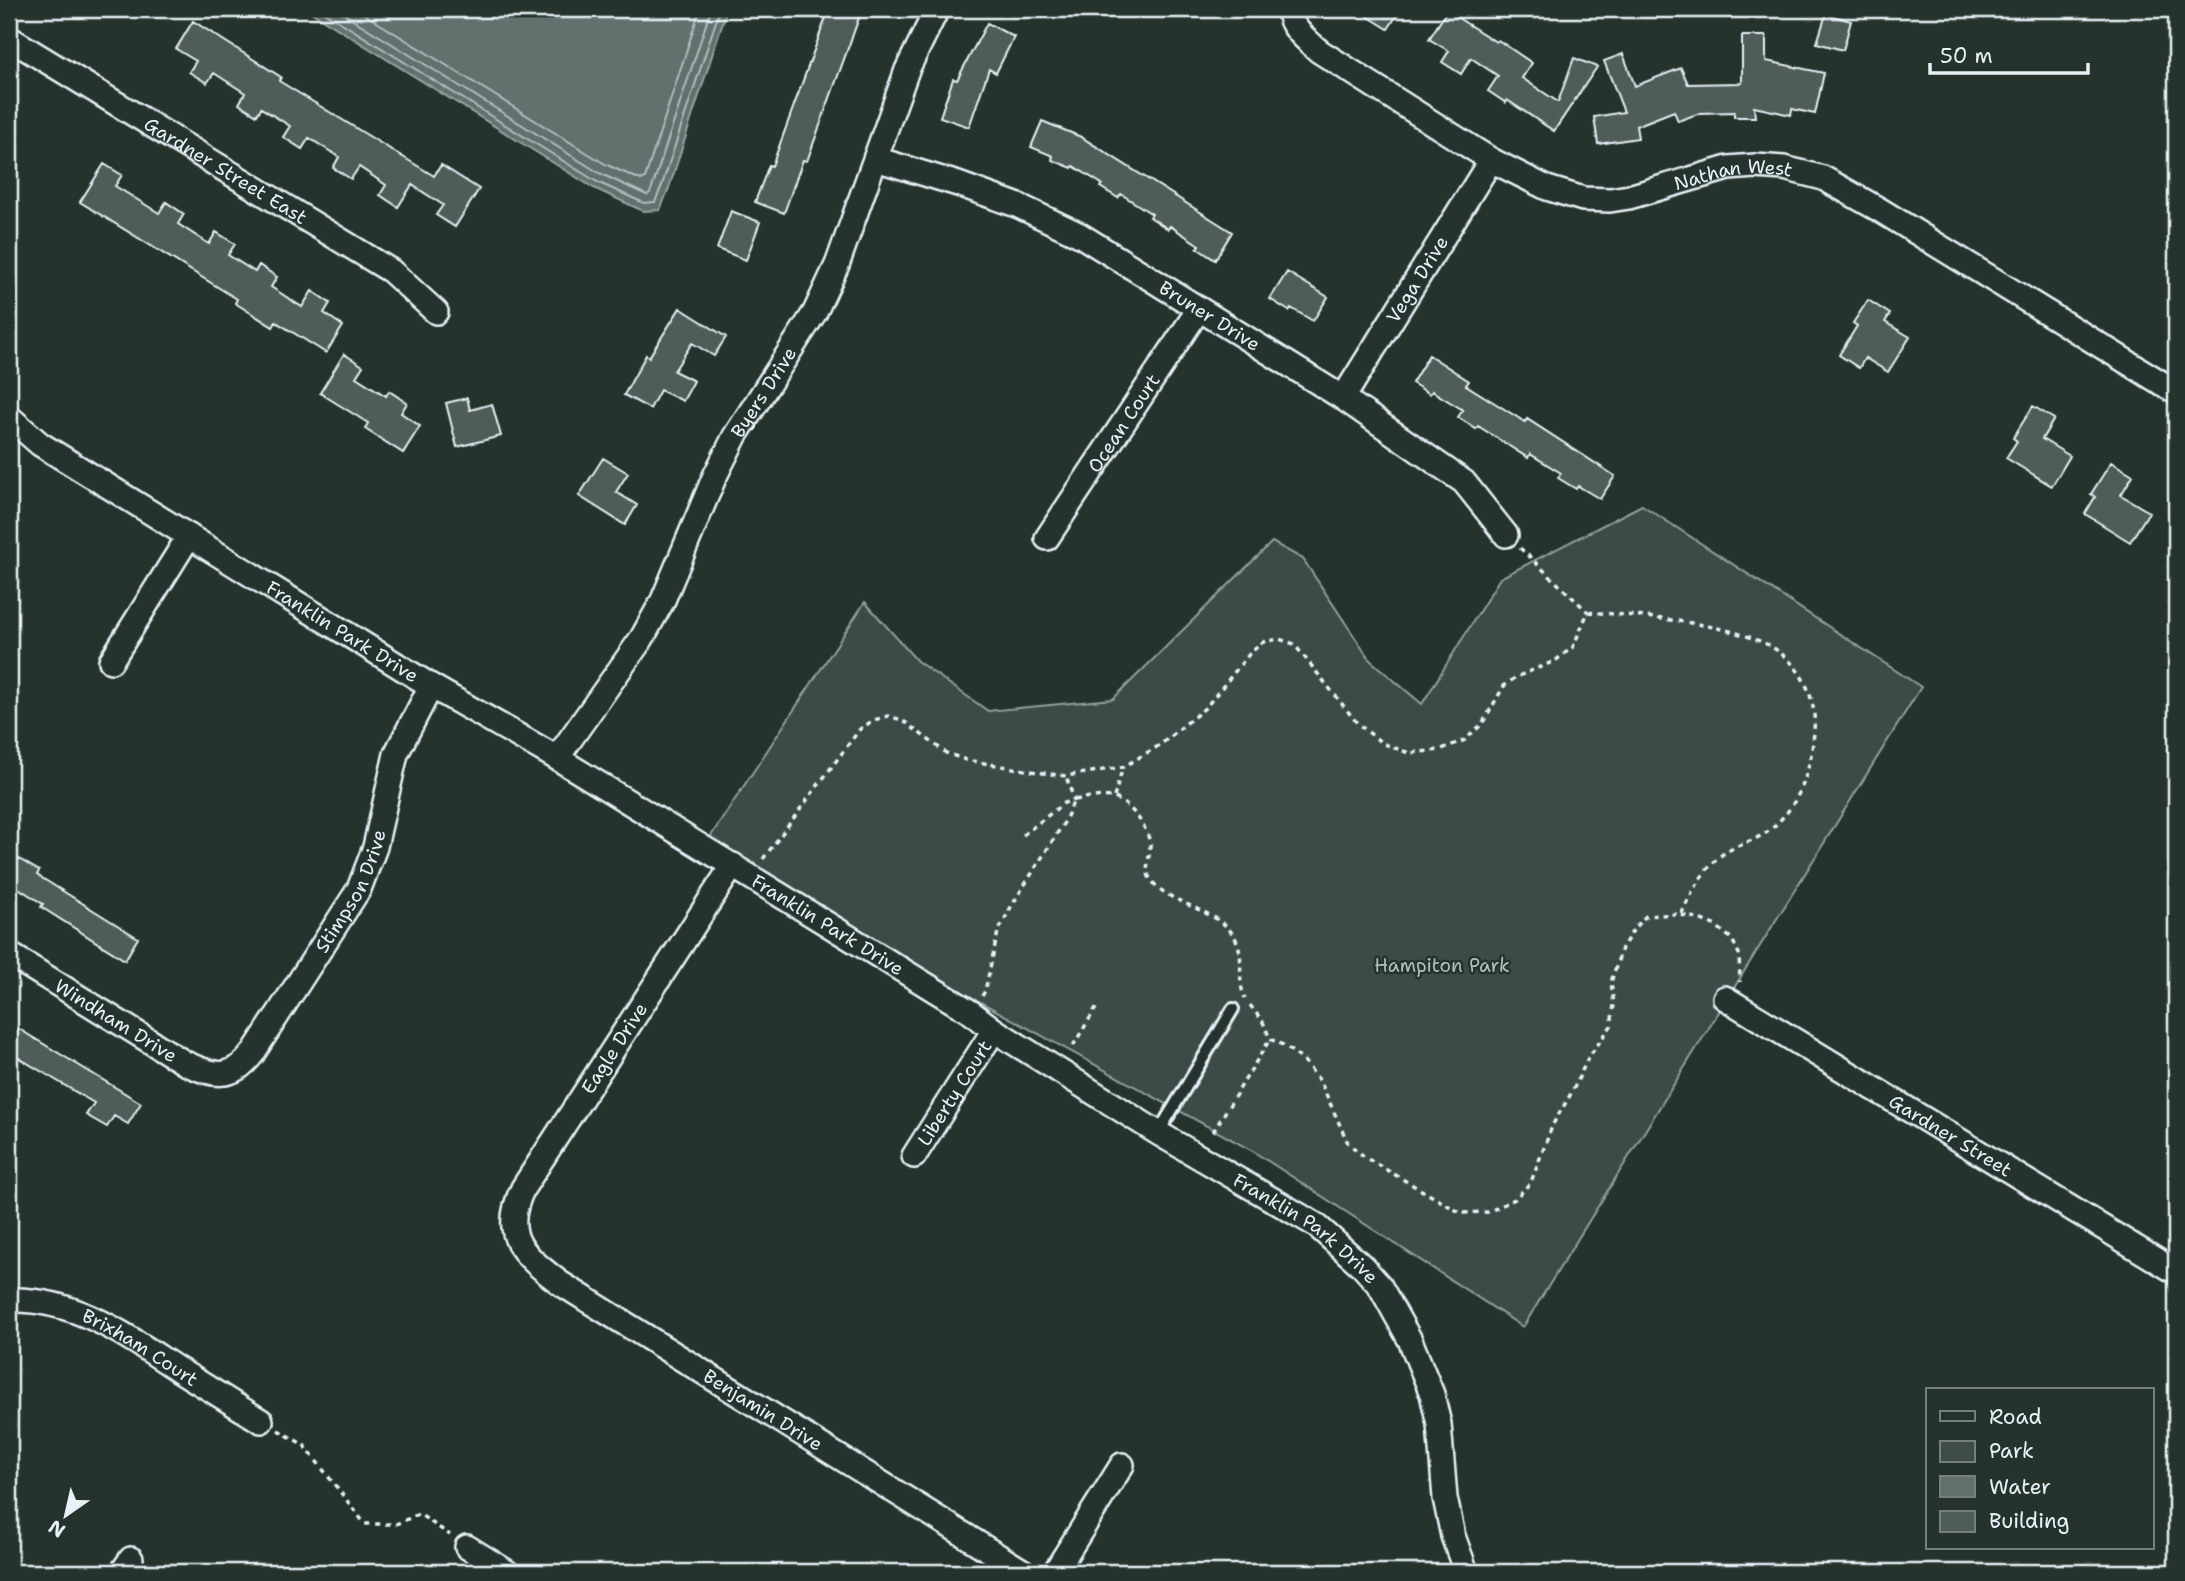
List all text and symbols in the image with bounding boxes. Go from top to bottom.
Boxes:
scale bar [1930,32,2087,76]
text: 50 m [1940,42,1993,70]
street label: Gardner Street East [139,111,312,230]
street label: Nathan West [1671,154,1795,196]
street label: Vega Drive [1381,231,1454,328]
street label: Bruner Drive [1154,275,1265,357]
street label: Byers Drive [725,342,802,442]
street label: Ocean Court [1082,369,1166,478]
street label: Franklin Park Drive [262,575,423,688]
street label: Stimpson Drive [309,827,392,958]
street label: Franklin Park Drive [747,869,908,981]
park label: Hampiton Park [1374,953,1510,978]
street label: Windham Drive [50,973,182,1068]
street label: Eagle Drive [576,998,653,1099]
street label: Liberty Court [912,1035,998,1151]
street label: Gardner Street [1884,1089,2016,1182]
street label: Franklin Park Drive [1229,1168,1384,1289]
street label: Brixham Court [78,1303,203,1392]
street label: Benjamin Drive [699,1363,827,1457]
legend [1926,1388,2154,1550]
text: Road [1989,1403,2042,1431]
text: Park [1989,1437,2034,1465]
text: Water [1989,1473,2051,1501]
north arrow [32,1480,102,1550]
text: Building [1989,1507,2069,1535]
text: N [44,1514,70,1543]

